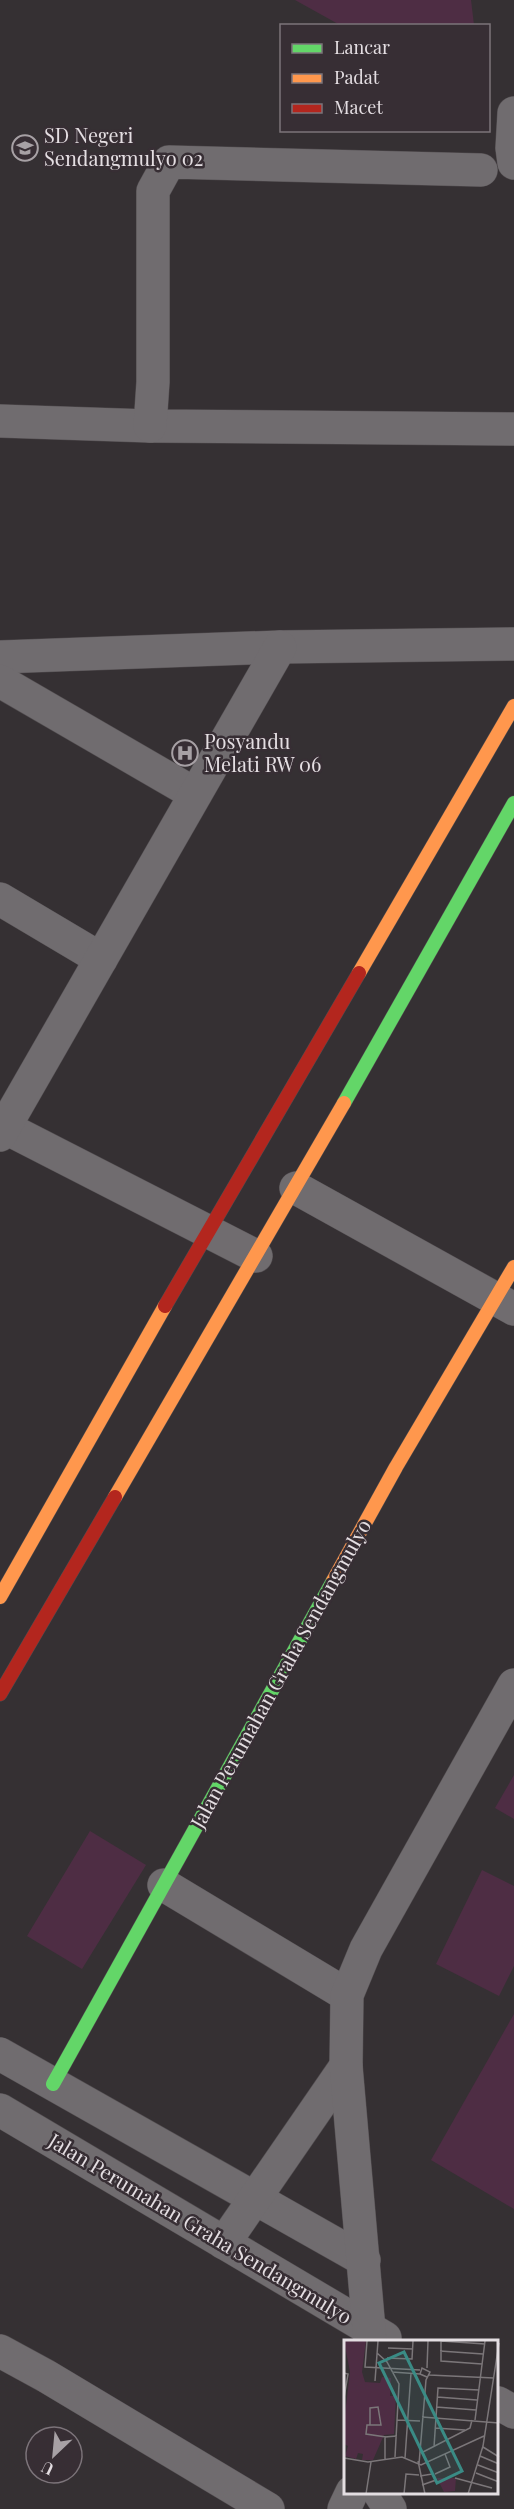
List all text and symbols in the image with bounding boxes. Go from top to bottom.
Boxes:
legend [280,24,490,132]
text: Lancar [334,35,390,59]
text: Padat [334,65,380,89]
text: Macet [334,95,383,119]
place label: SD Negeri Sendangmulyo 02 [44,121,203,171]
school or university icon: SD Negeri Sendangmulyo 02 [10,133,40,163]
place label: Posyandu Melati RW 06 [204,727,321,777]
hospital icon: Posyandu Melati RW 06 [170,738,200,768]
street label: Jalan Perumahan Graha Sendangmulyo [183,1514,376,1833]
street label: Jalan Perumahan Graha Sendangmulyo [43,2126,357,2329]
inset map [344,2340,499,2494]
north arrow [24,2425,84,2485]
text: U [38,2457,57,2481]

